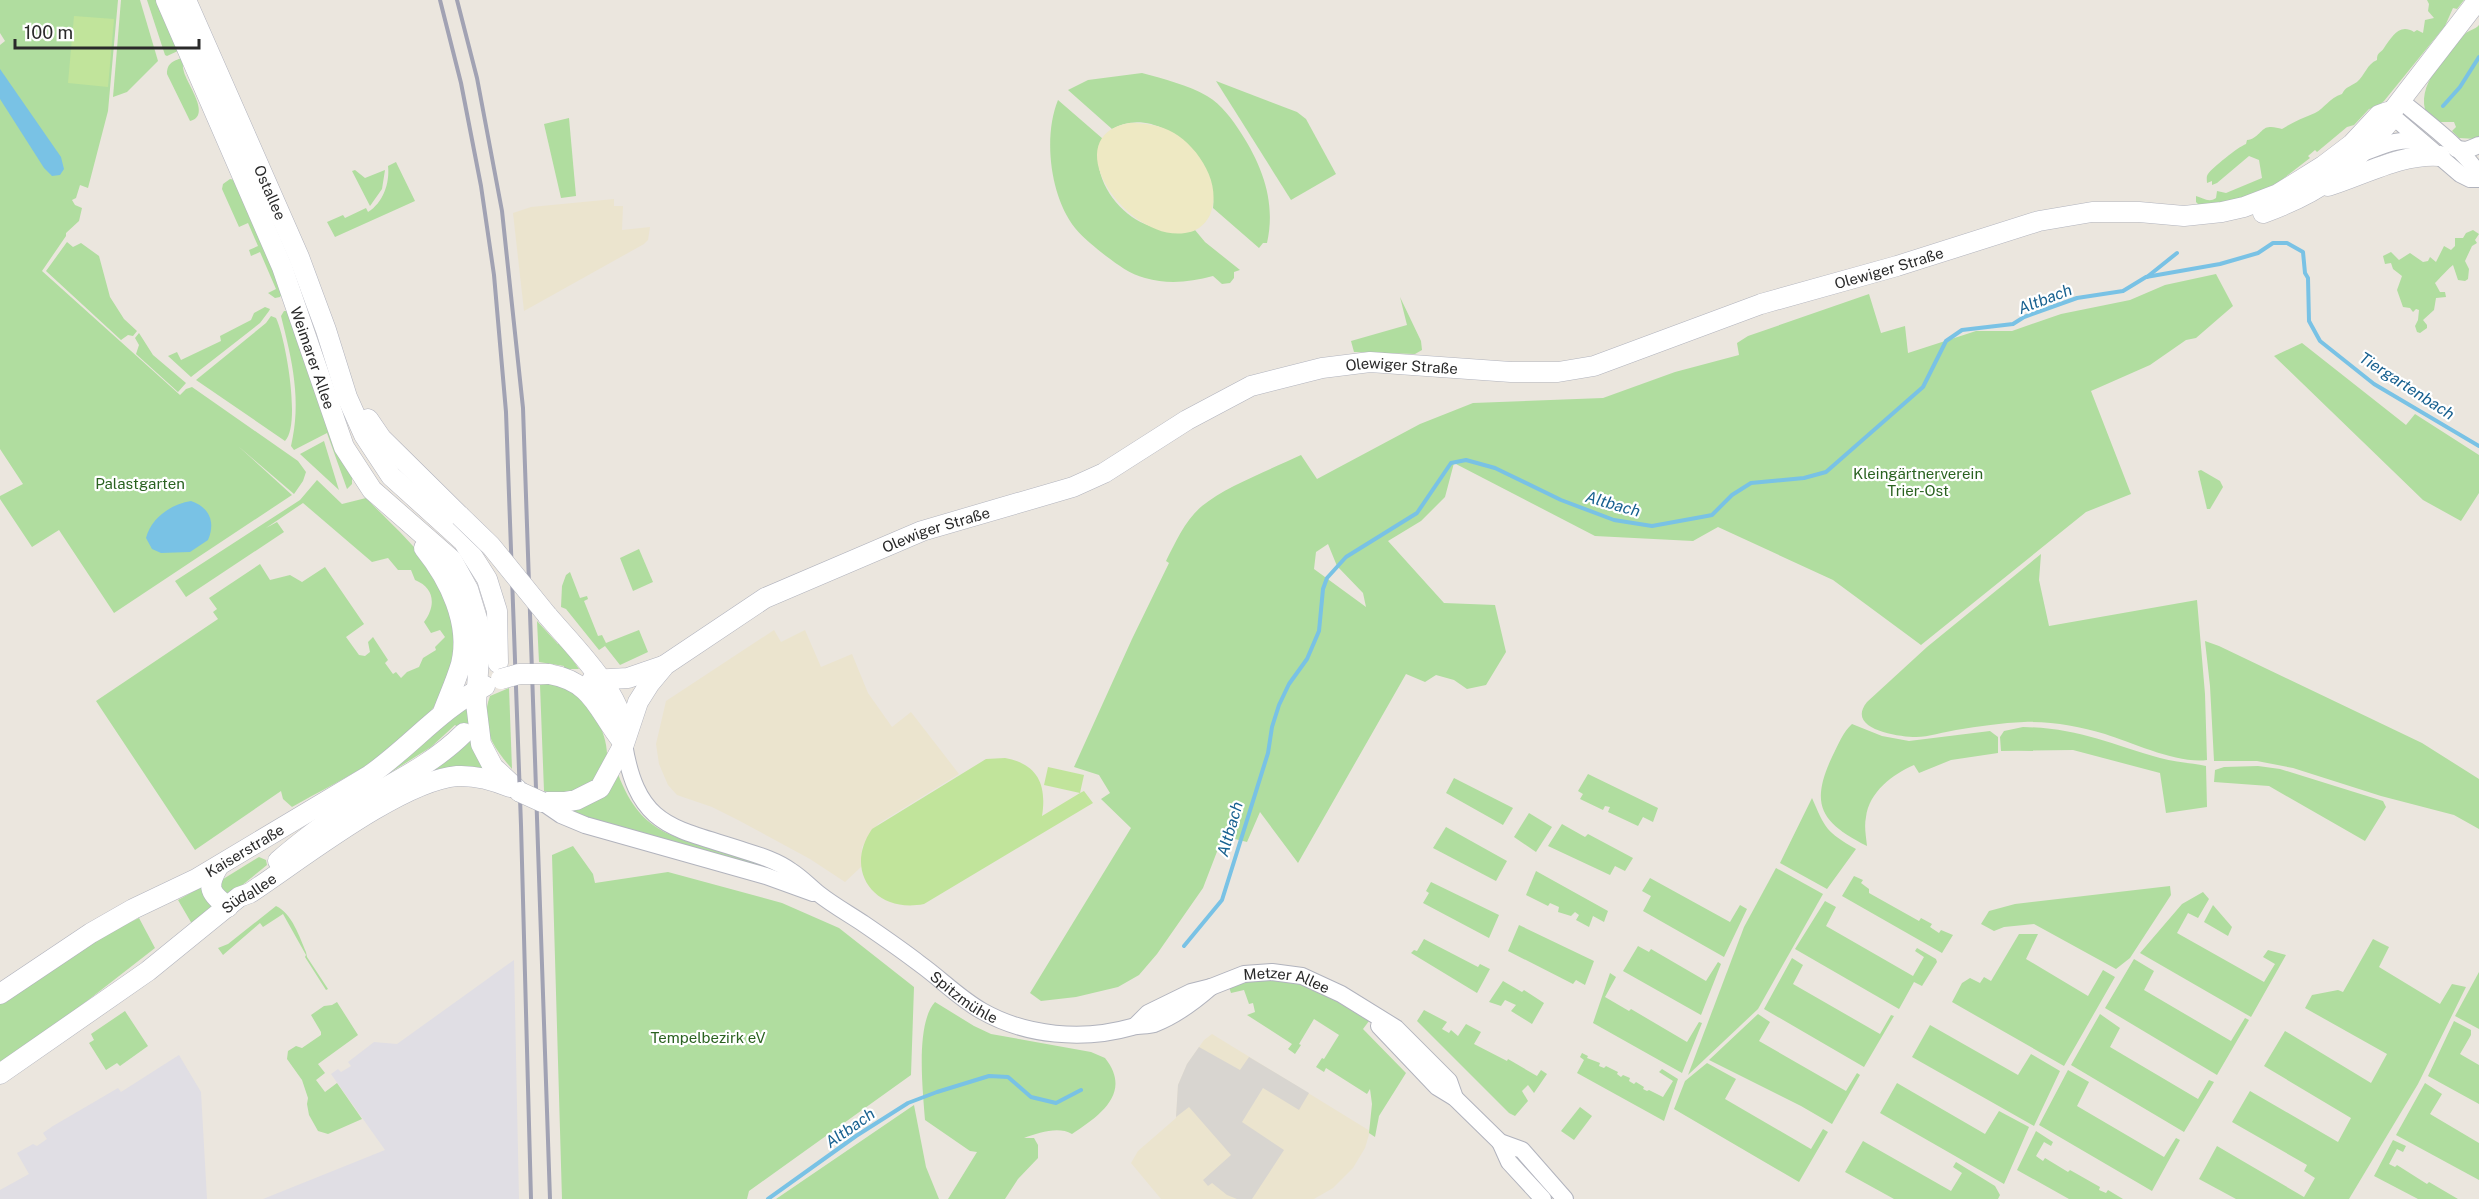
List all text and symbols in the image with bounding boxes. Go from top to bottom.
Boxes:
scale bar [15,12,200,50]
text: 100 m [24,22,73,43]
street label: Ostallee [251,162,290,222]
street label: Olewiger Straße [1832,243,1945,292]
water label: Altbach [2015,280,2075,318]
street label: Weimarer Allee [288,304,339,411]
water label: Tiergartenbach [2356,348,2458,424]
street label: Olewiger Straße [1344,353,1459,377]
park label: Kleingärtnerverein Trier-Ost [1853,465,1983,499]
park label: Palastgarten [95,475,185,492]
water label: Altbach [1583,487,1643,521]
street label: Olewiger Straße [879,503,992,556]
water label: Altbach [1213,799,1247,859]
street label: Kaiserstraße [202,820,287,880]
street label: Südallee [218,869,279,916]
street label: Metzer Allee [1243,963,1332,996]
street label: Spitzmühle [927,967,1001,1026]
park label: Tempelbezirk eV [650,1029,766,1046]
water label: Altbach [822,1104,878,1152]

